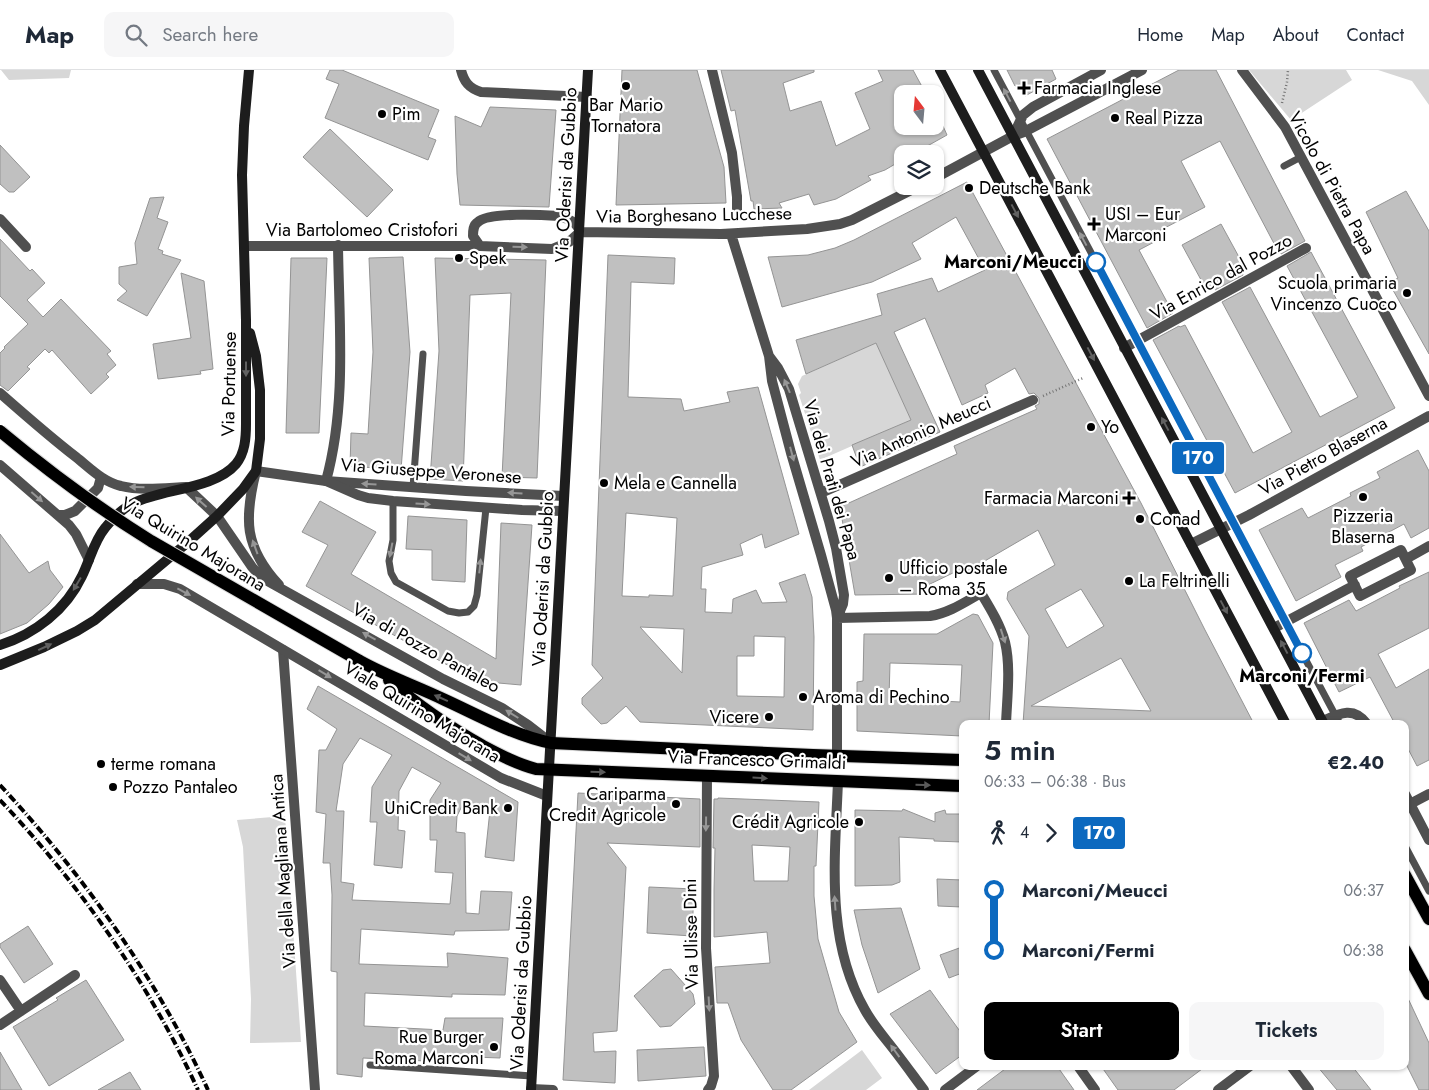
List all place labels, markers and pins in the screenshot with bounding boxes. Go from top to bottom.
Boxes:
place label: Farmacia Inglese [1034,75,1161,101]
marker: Bar Mario Tornatora [620,80,632,92]
marker: Farmacia Inglese [1018,82,1030,94]
place label: Bar Mario Tornatora [589,92,663,139]
place label: Pim [392,101,421,127]
place label: Real Pizza [1125,105,1203,131]
marker: Pim [376,108,388,120]
marker: Real Pizza [1109,112,1121,124]
place label: Deutsche Bank [979,175,1090,201]
marker: Deutsche Bank [963,182,975,194]
place label: USI – Eur Marconi [1105,201,1181,248]
marker: USI – Eur Marconi [1087,217,1101,231]
place label: Spek [469,245,506,271]
place label: Marconi/Meucci [944,249,1082,275]
marker: Spek [453,252,465,264]
marker: Marconi/Meucci [1086,252,1106,272]
place label: Scuola primaria Vincenzo Cuoco [1270,270,1397,317]
marker: Scuola primaria Vincenzo Cuoco [1401,287,1413,299]
place label: Yo [1101,414,1119,440]
marker: Yo [1085,421,1097,433]
place label: Mela e Cannella [614,470,737,496]
marker: Mela e Cannella [598,477,610,489]
place label: Farmacia Marconi [984,485,1119,511]
marker: Pizzeria Blaserna [1357,491,1369,503]
marker: Farmacia Marconi [1123,492,1135,504]
place label: Pizzeria Blaserna [1331,503,1395,550]
place label: Conad [1150,506,1201,532]
marker: Conad [1134,513,1146,525]
place label: Ufficio postale – Roma 35 [899,555,1008,602]
place label: La Feltrinelli [1139,568,1230,594]
marker: Ufficio postale – Roma 35 [883,572,895,584]
marker: La Feltrinelli [1123,575,1135,587]
marker: Marconi/Fermi [1292,643,1312,663]
place label: Marconi/Fermi [1239,663,1365,689]
place label: Aroma di Pechino [813,684,950,710]
marker: Aroma di Pechino [797,691,809,703]
place label: Vicere [709,704,759,730]
marker: Vicere [763,711,775,723]
place label: terme romana [111,751,216,777]
marker: terme romana [95,758,107,770]
place label: Pozzo Pantaleo [123,774,238,800]
marker: Pozzo Pantaleo [107,781,119,793]
place label: Cariparma Credit Agricole [549,781,666,828]
place label: UniCredit Bank [384,795,498,821]
marker: Cariparma Credit Agricole [670,798,682,810]
marker: UniCredit Bank [502,802,514,814]
place label: Crédit Agricole [732,809,849,835]
marker: Crédit Agricole [853,816,865,828]
place label: Rue Burger Roma Marconi [374,1024,485,1071]
marker: Rue Burger Roma Marconi [488,1041,500,1053]

